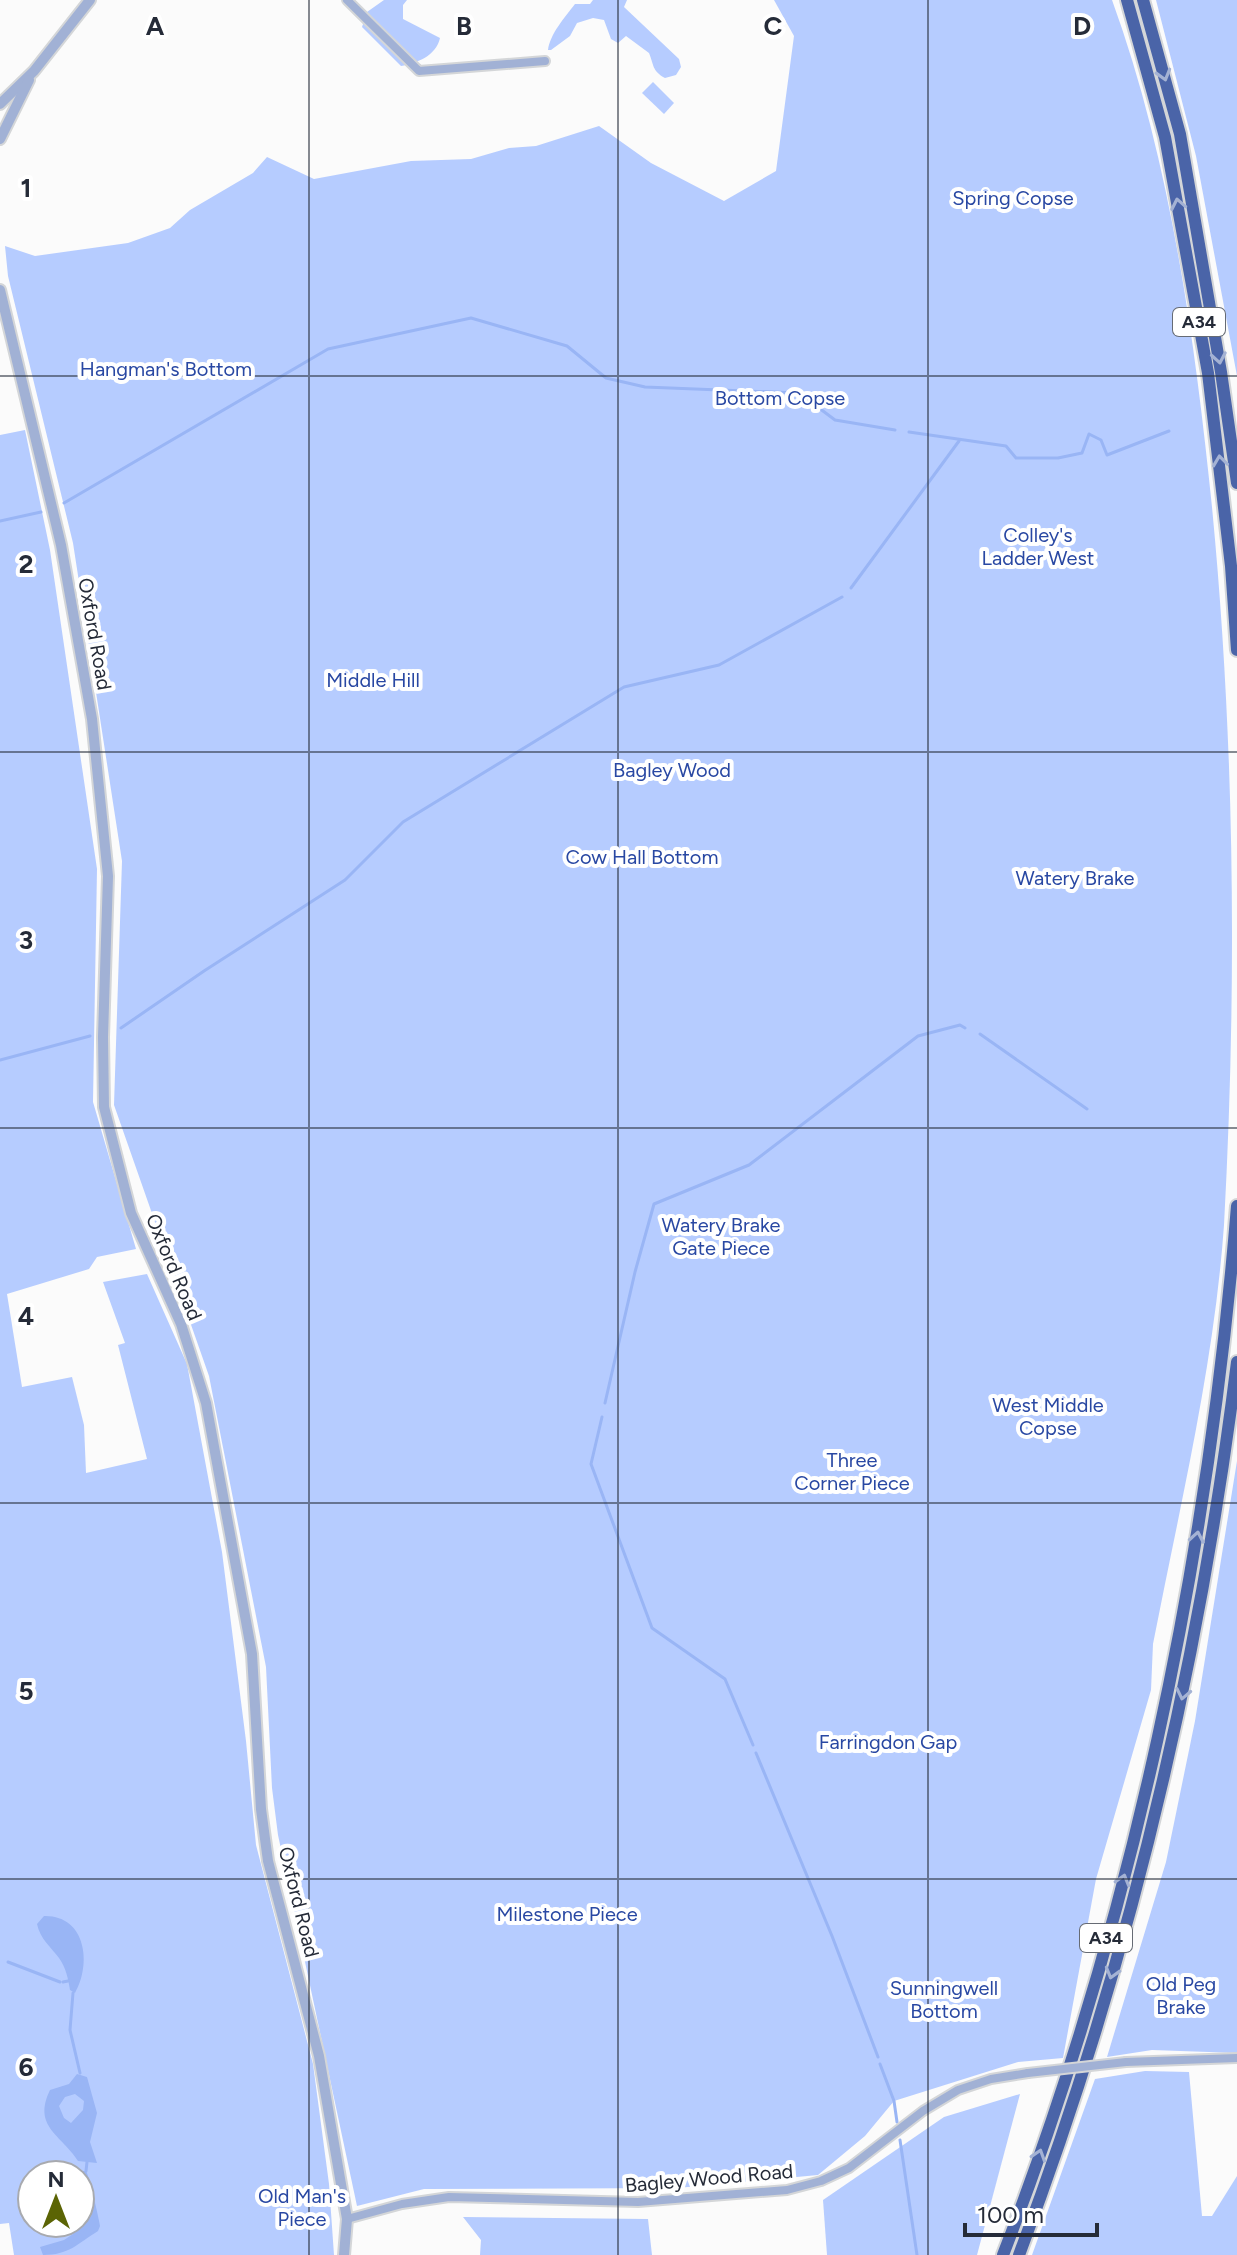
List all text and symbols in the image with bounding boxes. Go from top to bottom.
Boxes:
text: A [146,10,165,42]
text: B [456,10,472,42]
text: C [764,10,783,42]
text: D [1073,10,1091,42]
one-way arrow [1155,68,1171,82]
text: 1 [21,172,31,204]
park label: Spring Copse [952,186,1074,210]
one-way arrow [1170,198,1187,212]
road number: A34 [1173,308,1225,336]
one-way arrow [1210,351,1227,364]
park label: Hangman's Bottom [80,357,252,381]
park label: Bottom Copse [715,386,845,410]
one-way arrow [1211,454,1228,467]
park label: Colley's Ladder West [982,523,1094,570]
text: 2 [18,548,34,580]
street label: Oxford Road [73,576,117,692]
park label: Middle Hill [326,668,420,692]
park label: Bagley Wood [613,758,731,782]
park label: Cow Hall Bottom [566,845,718,869]
park label: Watery Brake [1016,866,1134,890]
text: 3 [19,924,33,956]
street label: Oxford Road [141,1210,207,1324]
park label: Watery Brake Gate Piece [662,1213,780,1260]
text: 4 [18,1300,34,1332]
park label: West Middle Copse [992,1393,1104,1440]
park label: Three Corner Piece [794,1448,910,1495]
one-way arrow [1187,1530,1204,1544]
text: 5 [18,1675,34,1707]
one-way arrow [1175,1687,1192,1700]
park label: Farringdon Gap [819,1730,957,1754]
street label: Oxford Road [274,1844,324,1960]
one-way arrow [1114,1873,1130,1887]
park label: Milestone Piece [496,1902,638,1926]
road number: A34 [1080,1924,1132,1952]
one-way arrow [1105,1965,1121,1979]
park label: Old Peg Brake [1146,1972,1216,2019]
park label: Sunningwell Bottom [890,1976,998,2023]
text: 6 [18,2051,34,2083]
one-way arrow [1029,2149,1045,2163]
north arrow [16,2159,96,2239]
street label: Bagley Wood Road [624,2159,794,2197]
text: N [47,2166,65,2193]
park label: Old Man's Piece [258,2184,346,2231]
scale bar [965,2187,1097,2237]
text: 100 m [977,2200,1044,2229]

